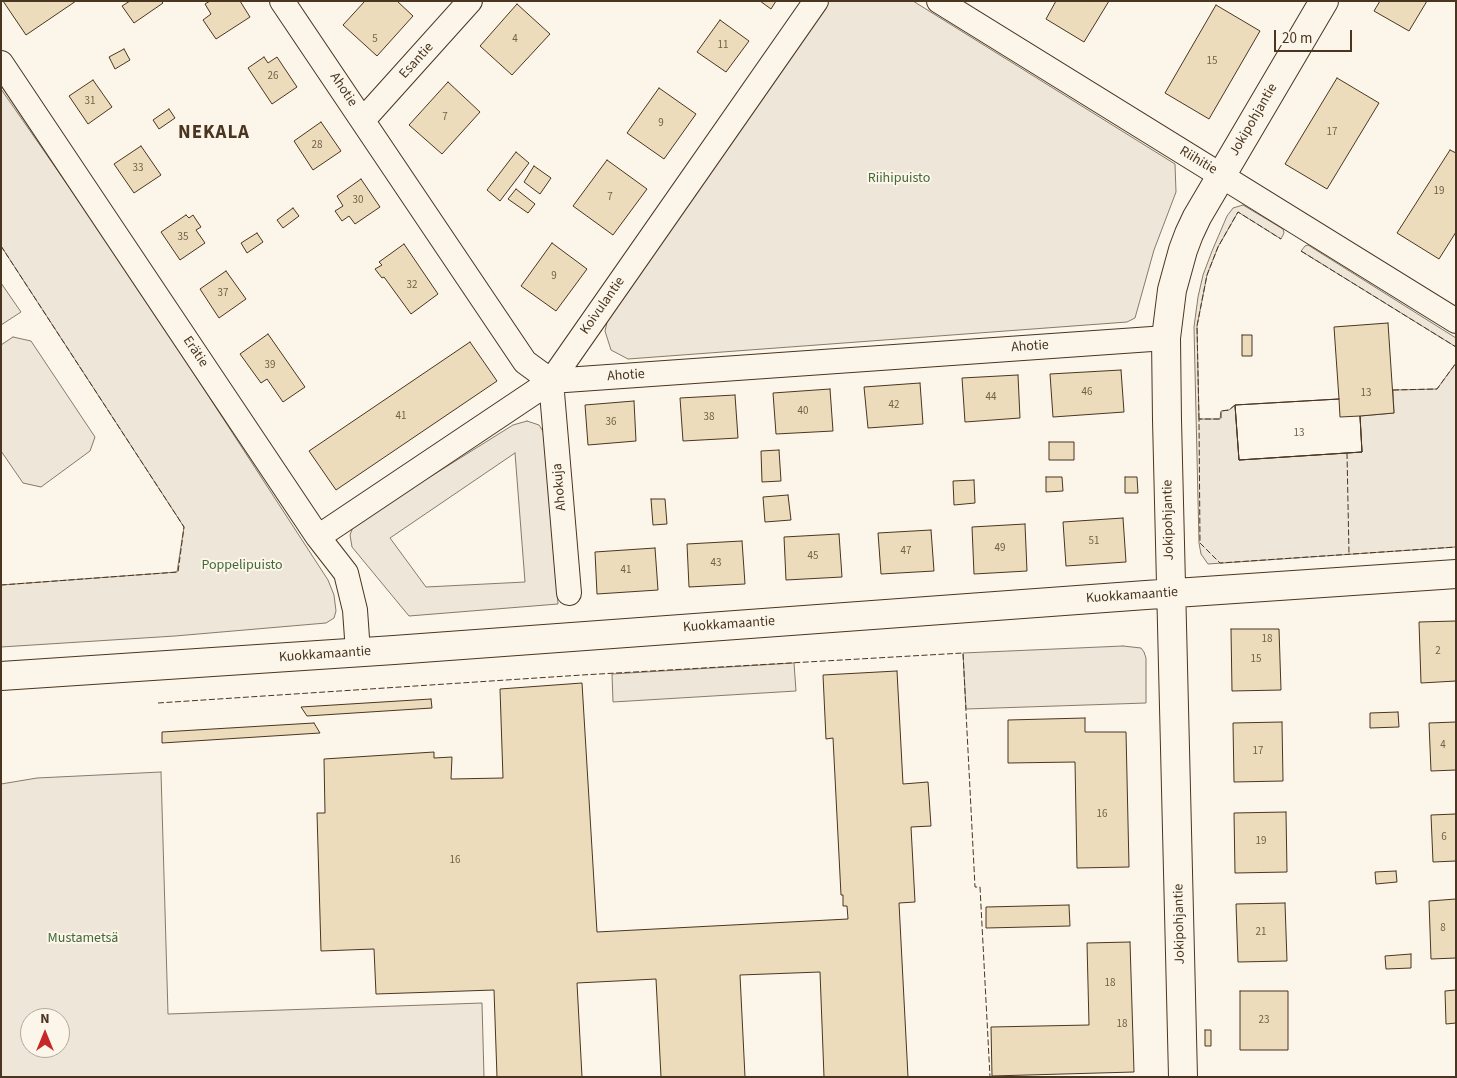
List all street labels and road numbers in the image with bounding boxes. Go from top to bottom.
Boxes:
street label: Esantie [396,39,438,83]
street label: Ahotie [326,70,360,110]
street label: Jokipohjantie [1226,81,1282,159]
street label: Riihitie [1176,143,1220,179]
street label: Koivulantie [577,274,629,338]
street label: Erätie [179,333,211,371]
street label: Ahotie [1011,337,1049,357]
street label: Ahotie [607,366,645,386]
street label: Ahokuja [550,463,570,511]
street label: Jokipohjantie [1160,479,1178,561]
street label: Kuokkamaantie [1085,584,1179,608]
street label: Kuokkamaantie [682,613,776,637]
street label: Kuokkamaantie [278,643,372,667]
street label: Jokipohjantie [1171,883,1189,965]

